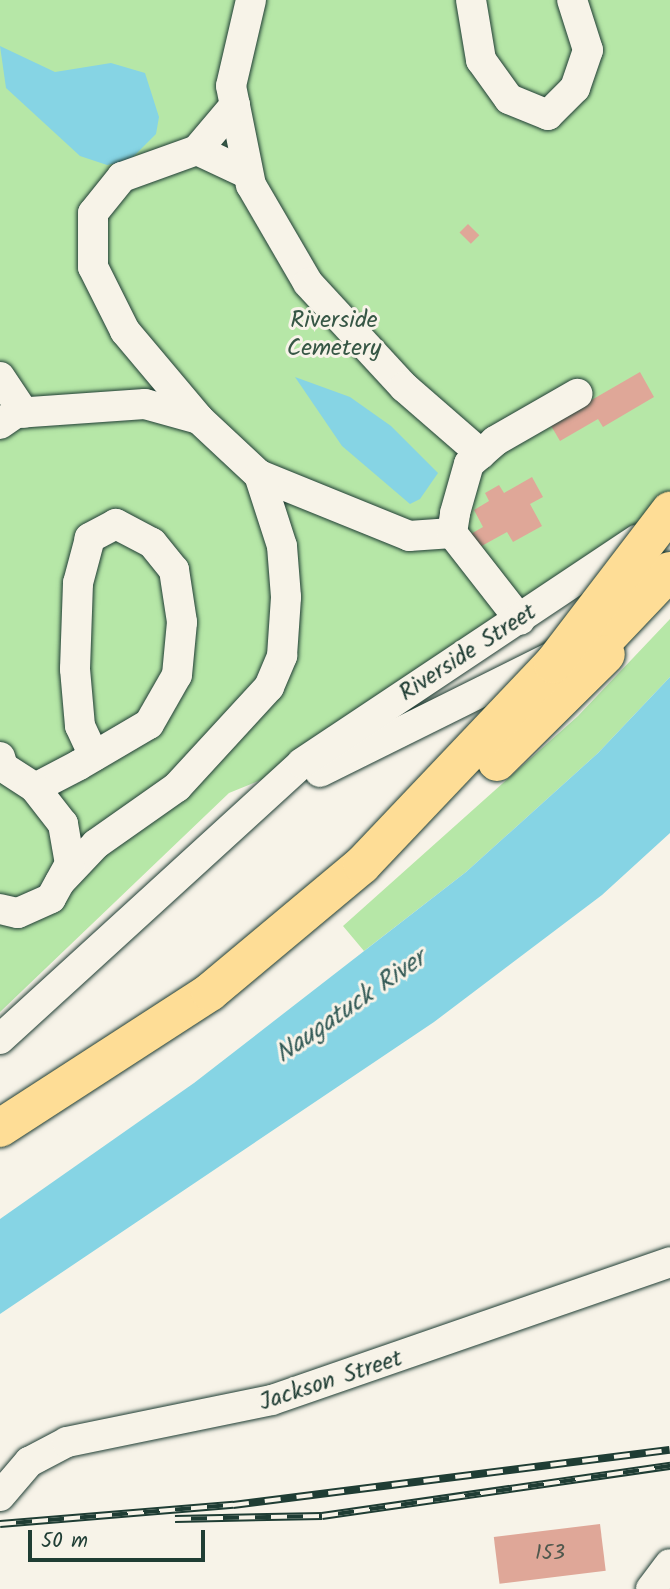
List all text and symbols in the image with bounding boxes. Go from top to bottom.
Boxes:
park label: Riverside Cemetery [287,307,381,363]
street label: Riverside Street [394,598,542,708]
water label: Naugatuck River [270,945,432,1071]
street label: Jackson Street [256,1344,406,1418]
scale bar [32,1516,208,1560]
text: 50 m [41,1525,88,1558]
house number: 153 [535,1541,565,1567]

